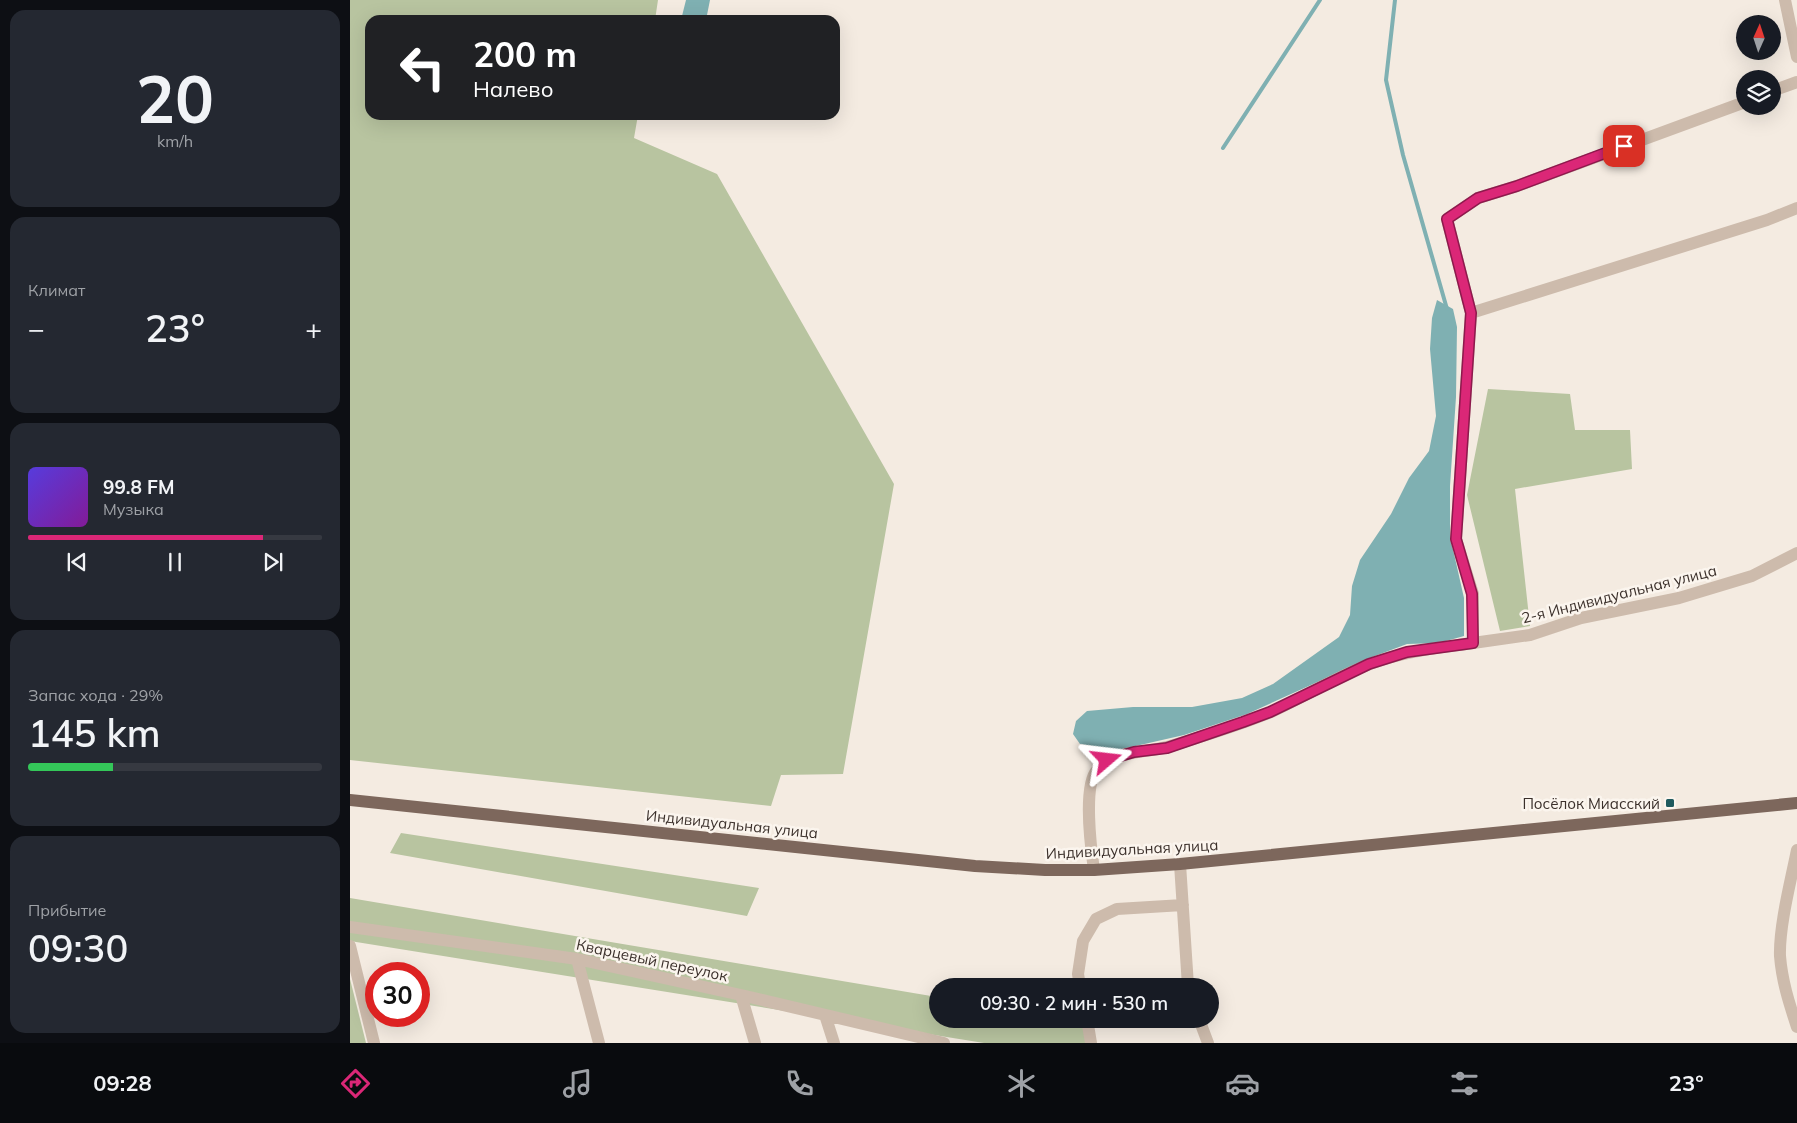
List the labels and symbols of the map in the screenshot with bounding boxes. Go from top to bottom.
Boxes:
north arrow [1736,15,1781,60]
pin [1603,125,1645,167]
street label: 2-я Индивидуальная улица [1519,561,1719,627]
position arrow [1080,733,1132,785]
place label: Посёлок Миасский [1522,794,1660,813]
marker: Посёлок Миасский [1664,797,1676,809]
street label: Индивидуальная улица [645,806,819,842]
street label: Индивидуальная улица [1045,835,1219,863]
street label: Кварцевый переулок [575,935,730,986]
speed limit sign: 30 [365,962,430,1027]

